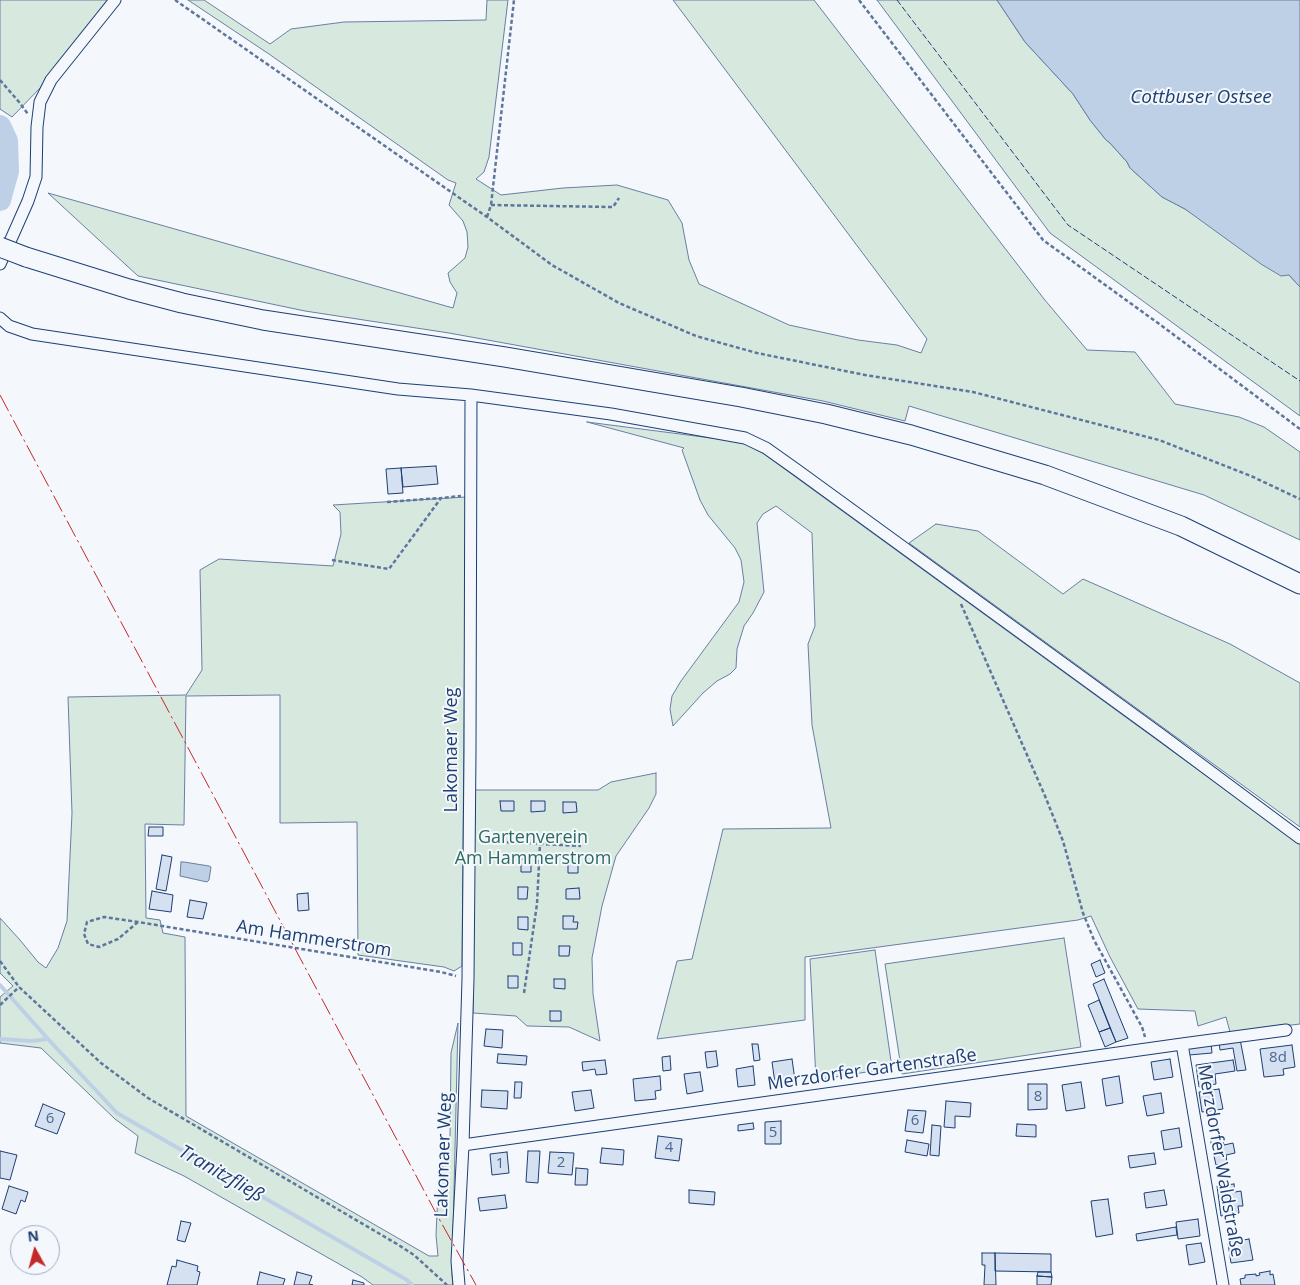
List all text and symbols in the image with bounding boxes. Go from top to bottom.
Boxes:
water label: Cottbuser Ostsee [1130,87,1272,109]
street label: Lakomaer Weg [441,688,463,812]
park label: Gartenverein Am Hammerstrom [455,827,611,870]
street label: Am Hammerstrom [235,916,393,962]
street label: Merzdorfer Gartenstraße [766,1045,978,1095]
house number: 8d [1269,1049,1287,1067]
street label: Merzdorfer Waldstraße [1192,1063,1248,1259]
house number: 8 [1034,1088,1042,1106]
street label: Lakomaer Weg [431,1092,457,1218]
house number: 6 [46,1110,54,1128]
house number: 6 [911,1112,919,1130]
house number: 5 [769,1124,777,1142]
house number: 4 [665,1139,673,1157]
water label: Tranitzfließ [175,1141,267,1207]
house number: 2 [557,1154,565,1172]
house number: 1 [496,1155,504,1173]
north arrow [10,1225,60,1275]
text: N [26,1225,40,1246]

